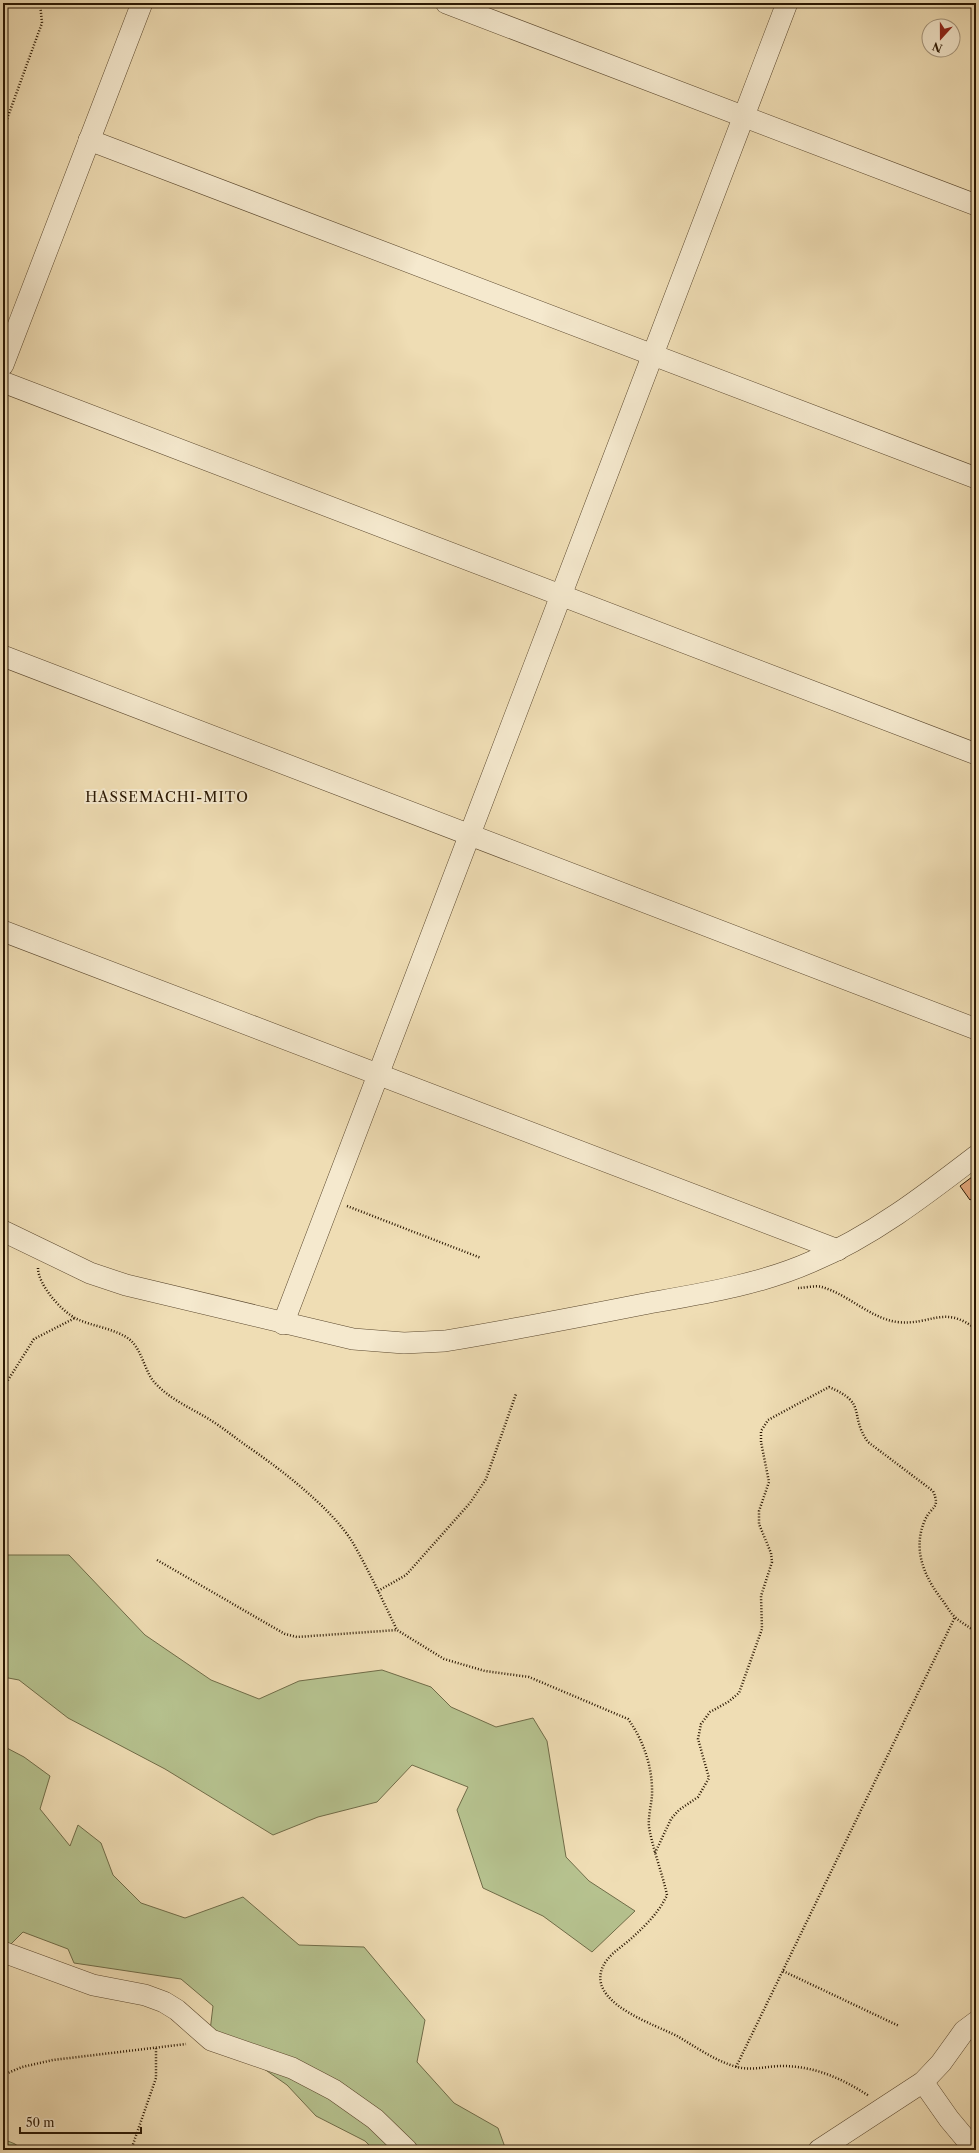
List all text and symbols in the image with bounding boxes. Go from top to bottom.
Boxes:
north arrow [921,18,961,58]
text: N [930,39,944,56]
district label: HASSEMACHI-MITO [85,788,249,806]
scale bar [20,2109,141,2135]
text: 50 m [26,2115,55,2130]

